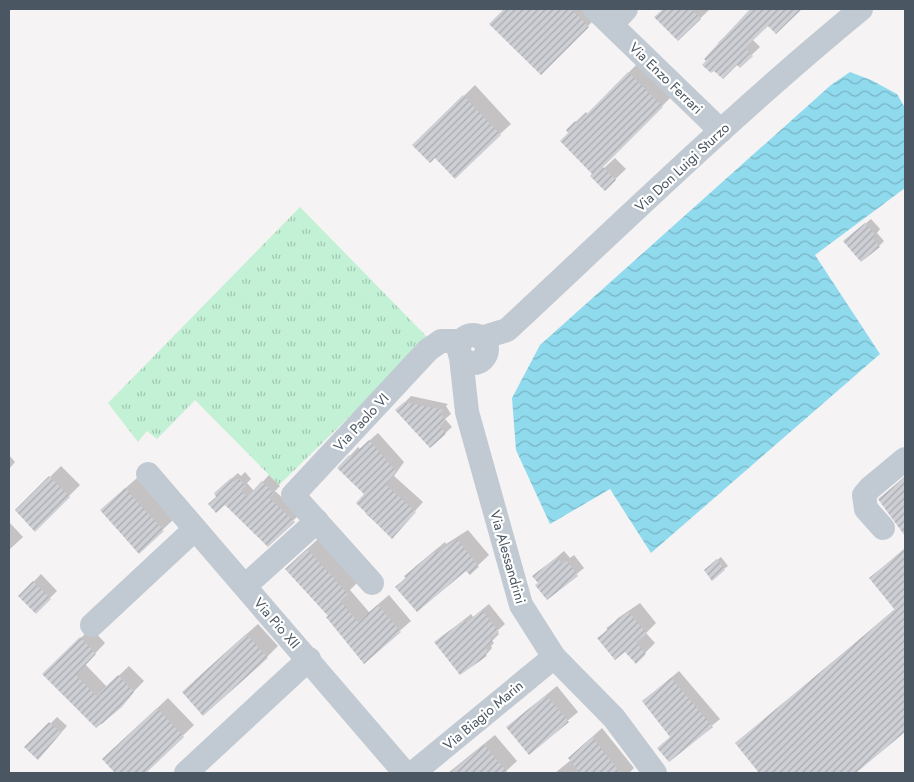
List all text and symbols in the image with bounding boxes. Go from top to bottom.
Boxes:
street label: Via Enzo Ferrari [625,38,707,118]
street label: Via Don Luigi Sturzo [630,118,734,216]
street label: Via Paolo VI [329,388,393,456]
street label: Via Alessandrini [485,508,531,606]
street label: Via Pio XII [249,593,305,653]
street label: Via Biagio Marin [439,675,527,755]

